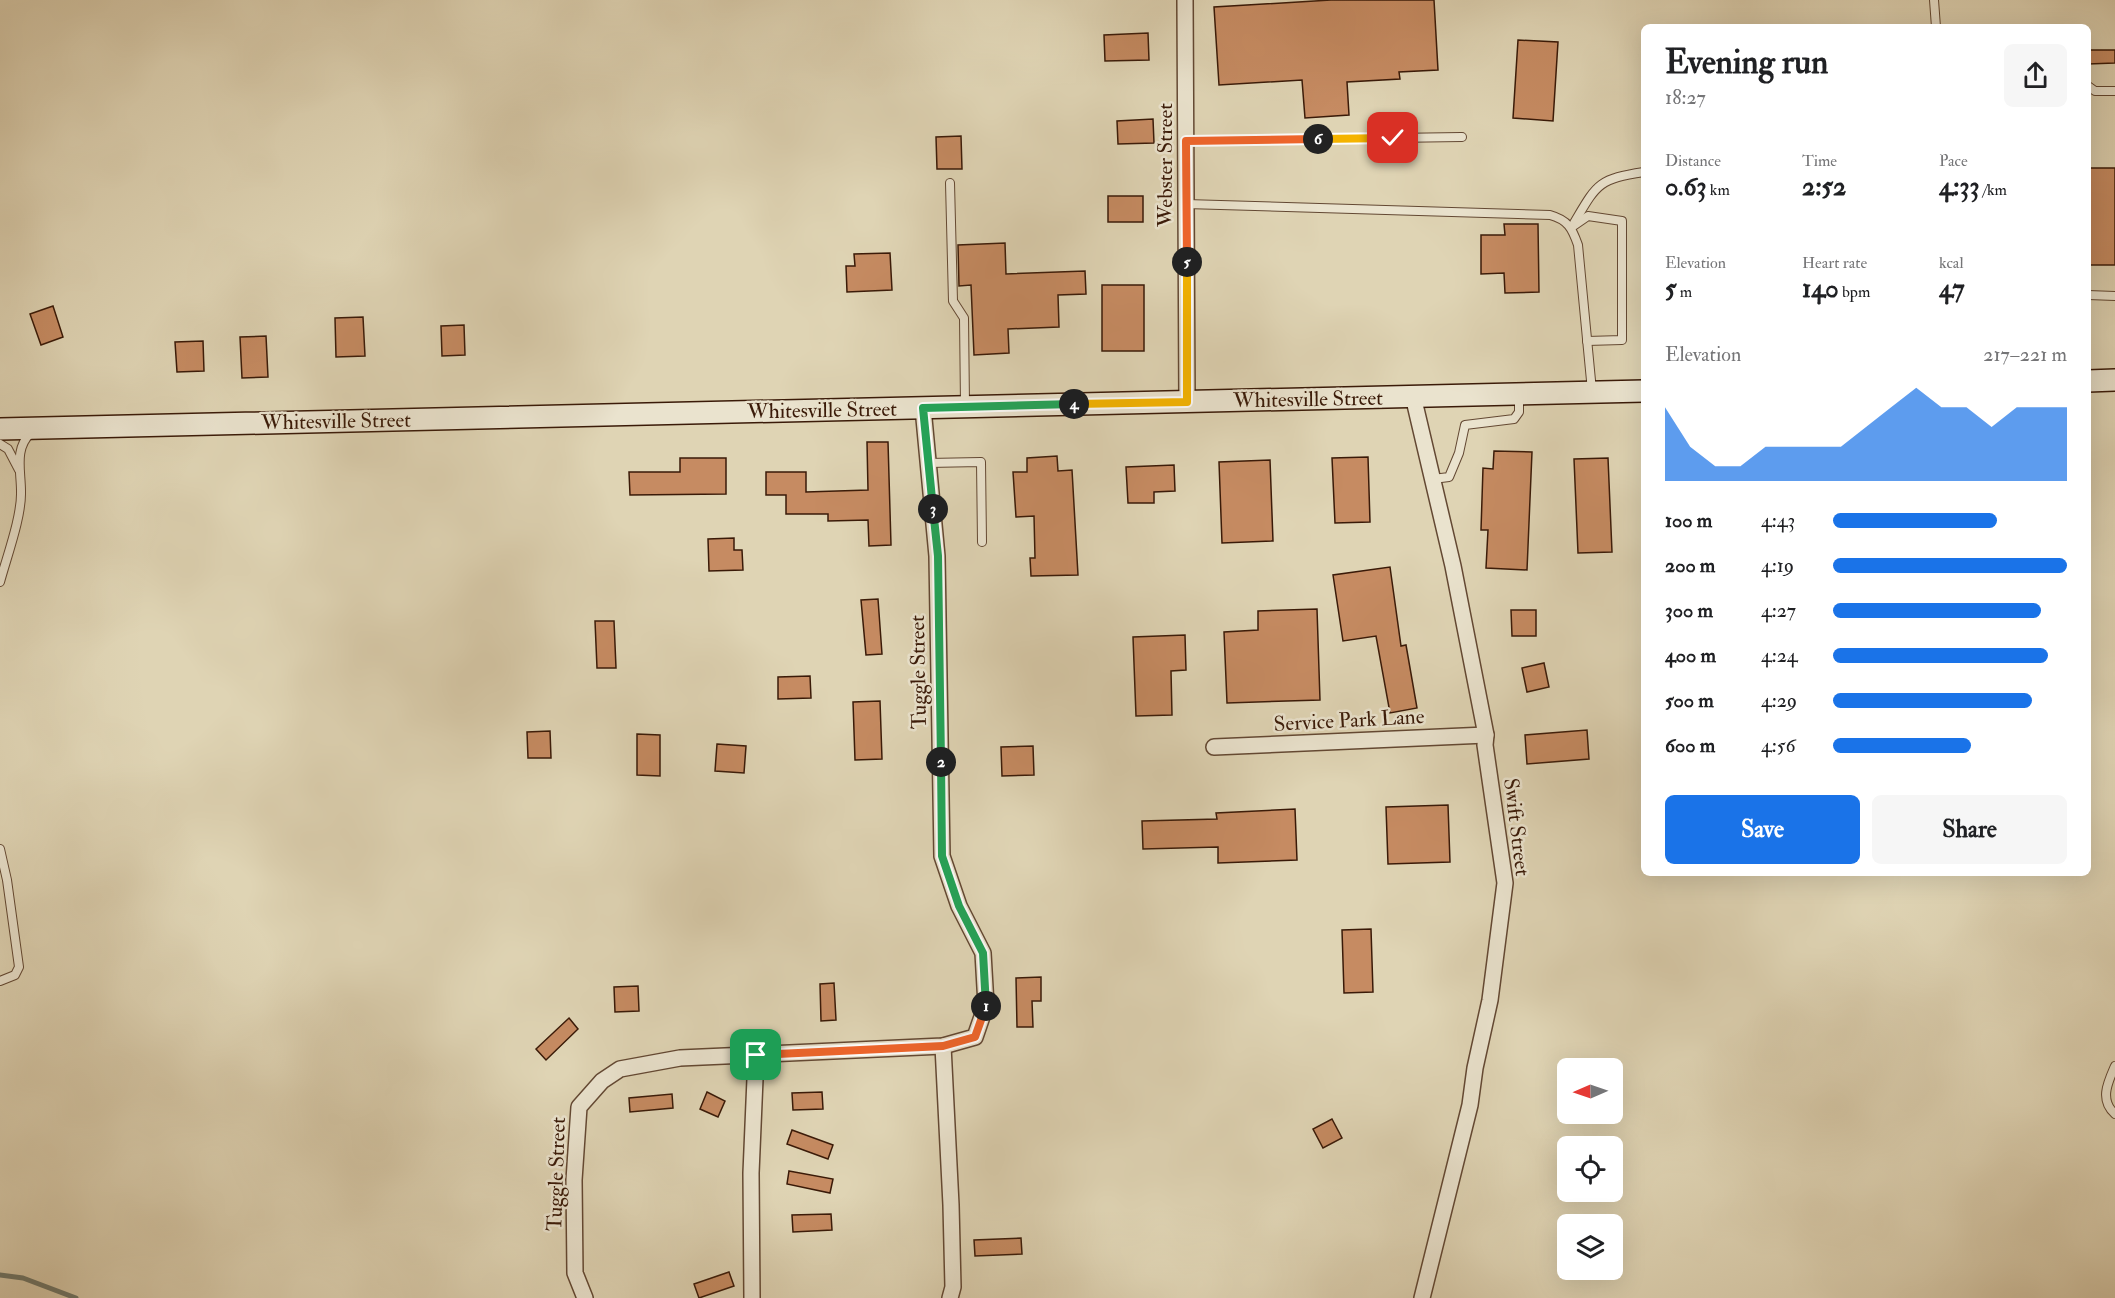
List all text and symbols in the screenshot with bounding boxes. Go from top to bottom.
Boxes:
text: Evening run [1665,42,1828,83]
button: share [2004,44,2067,107]
text: 18:27 [1665,85,1706,110]
street label: Webster Street [1152,103,1179,228]
pin [1367,112,1418,163]
icon: check [1376,121,1409,154]
pin: 6 [1303,124,1333,154]
text: 6 [1314,129,1322,149]
text: Distance [1665,151,1721,171]
text: Time [1802,151,1837,171]
text: Pace [1939,151,1968,171]
text: 0.63 [1665,171,1706,203]
text: 2:52 [1802,171,1846,203]
text: 4:33 [1939,171,1979,203]
text: km [1706,180,1730,200]
text: /km [1979,180,2007,200]
pin: 5 [1172,247,1202,277]
text: 5 [1183,252,1191,272]
text: Elevation [1665,253,1726,273]
text: Heart rate [1802,253,1867,273]
text: kcal [1939,253,1964,273]
text: 5 [1665,273,1676,305]
text: 140 [1802,273,1839,305]
text: 47 [1939,273,1964,305]
text: m [1676,282,1692,302]
text: bpm [1839,282,1870,302]
text: Elevation [1665,342,1741,367]
text: 217–221 m [1983,342,2067,367]
street label: Whitesville Street [1232,385,1383,414]
pin: 4 [1059,389,1089,419]
text: 4 [1070,394,1078,414]
street label: Whitesville Street [746,396,897,425]
street label: Whitesville Street [260,407,411,436]
pin: 3 [918,494,948,524]
text: 3 [930,499,936,519]
text: 100 m [1665,508,1712,533]
text: 4:43 [1761,508,1795,533]
text: 200 m [1665,553,1715,578]
text: 4:19 [1761,553,1794,578]
text: 300 m [1665,598,1713,623]
text: 4:27 [1761,598,1796,623]
street label: Tuggle Street [904,615,933,729]
text: 400 m [1665,643,1716,668]
text: 4:24 [1761,643,1798,668]
text: 500 m [1665,688,1714,713]
text: 4:29 [1761,688,1797,713]
street label: Service Park Lane [1273,703,1425,738]
text: 600 m [1665,733,1715,758]
text: 4:56 [1761,733,1796,758]
pin: 2 [926,747,956,777]
text: 2 [937,752,945,772]
street label: Swift Street [1497,776,1536,878]
button: Save [1665,795,1860,864]
button: Share [1872,795,2067,864]
pin: 1 [971,991,1001,1021]
text: 1 [983,996,989,1016]
pin [730,1029,781,1080]
icon: arrive [739,1038,772,1071]
north arrow [1557,1058,1623,1124]
map controls [1557,1058,1623,1280]
street label: Tuggle Street [541,1116,572,1231]
button: locate [1557,1136,1623,1202]
button: layers [1557,1214,1623,1280]

